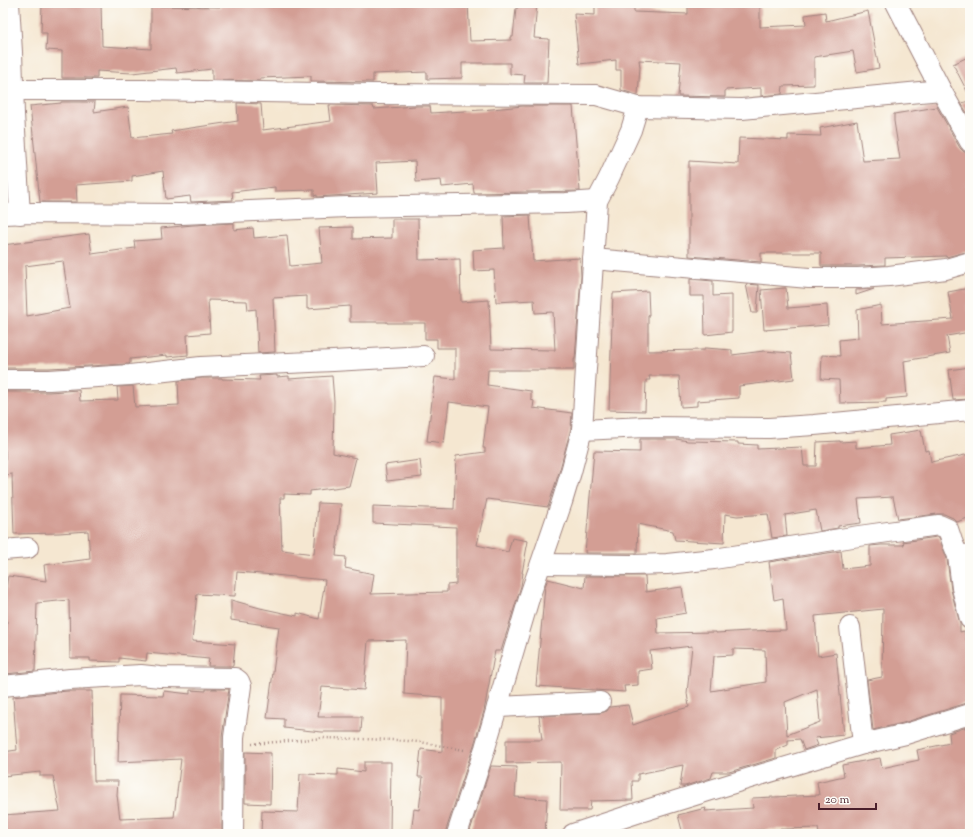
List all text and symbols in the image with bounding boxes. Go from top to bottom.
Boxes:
scale bar [819,785,876,811]
text: 20 m [825,791,850,809]

